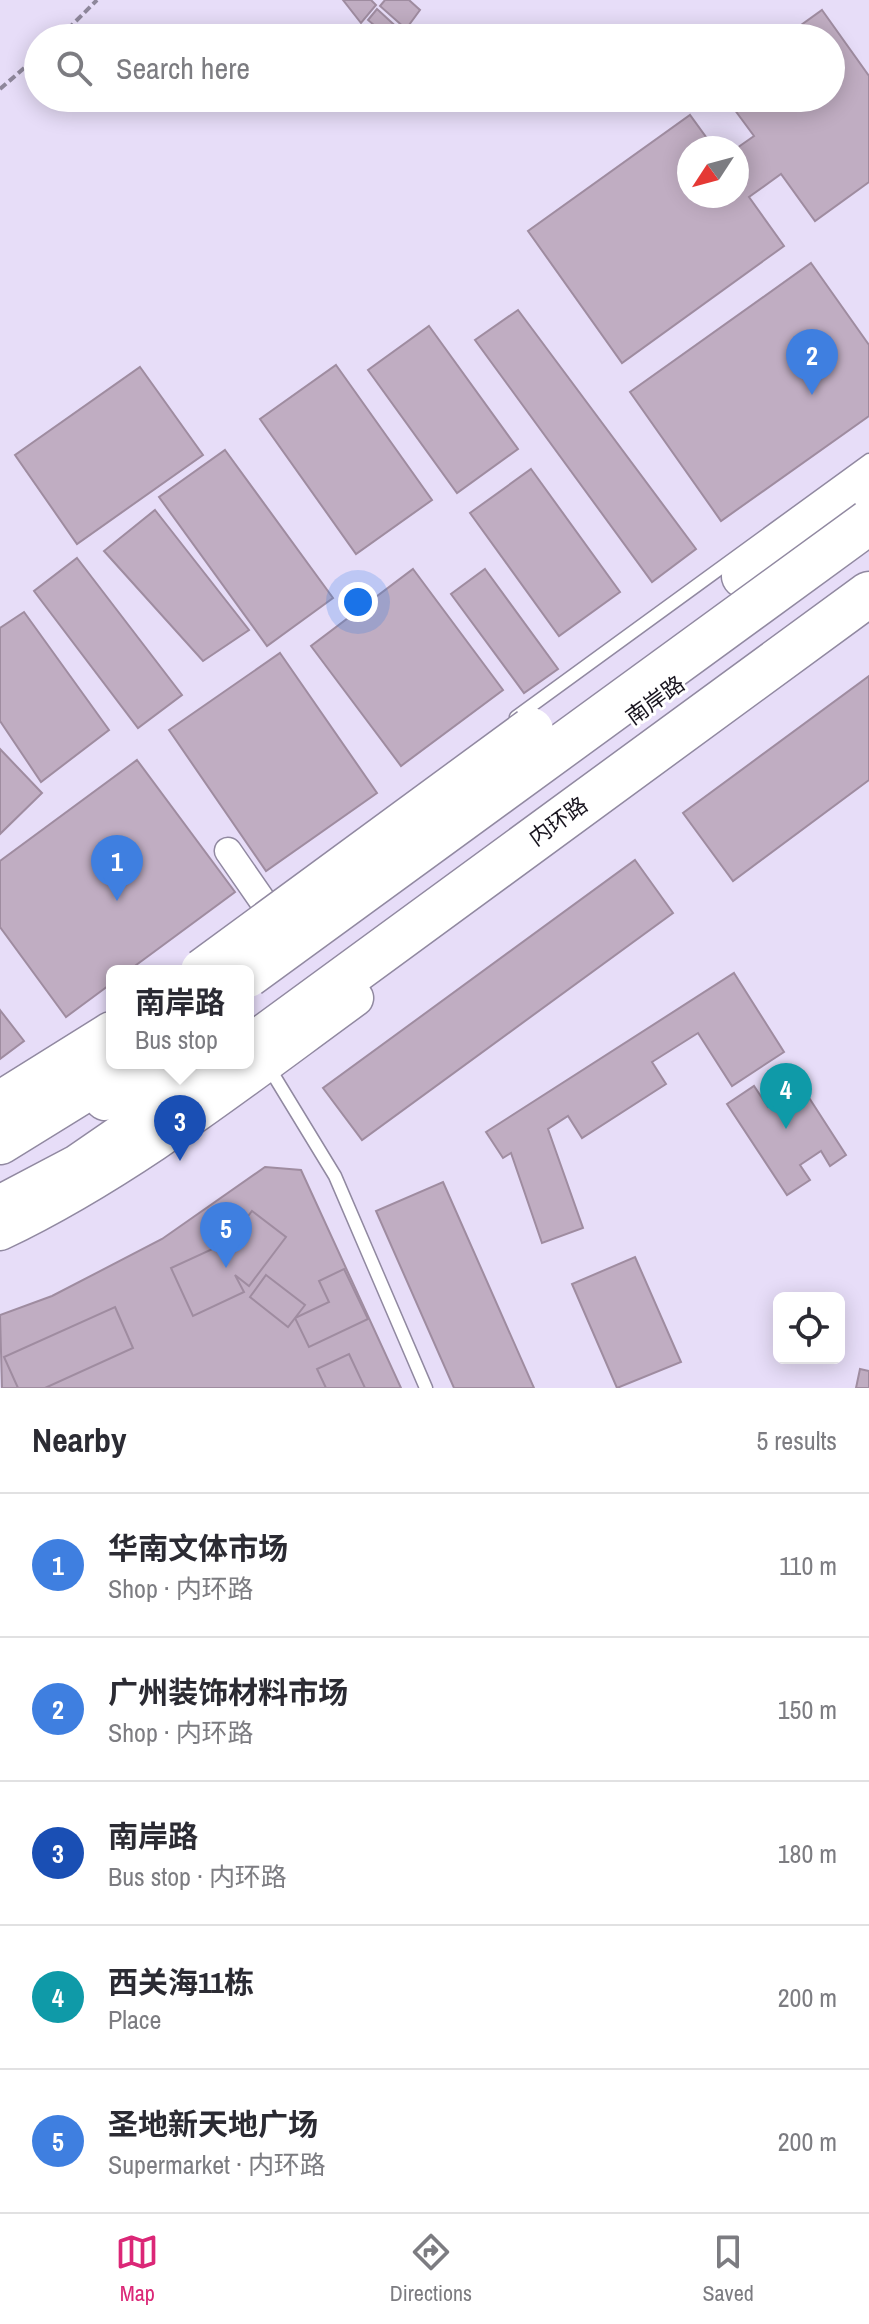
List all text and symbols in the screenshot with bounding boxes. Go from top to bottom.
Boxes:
search box [24,24,845,112]
icon: search [52,46,96,90]
text: Search here [116,48,250,88]
north arrow [677,136,749,208]
pin: 2 [786,329,838,395]
your location [338,582,378,622]
street label: 南岸路 [619,668,691,732]
street label: 内环路 [522,789,594,853]
pin: 1 [91,835,143,901]
popup [106,965,254,1069]
text: 南岸路 [135,982,225,1022]
text: Bus stop [135,1022,218,1057]
pin: 4 [760,1063,812,1129]
pin: 3 [154,1095,206,1161]
pin: 5 [200,1202,252,1268]
map controls [773,1292,845,1364]
button: locate [773,1292,845,1364]
text: Nearby [32,1417,127,1463]
text: 5 results [756,1423,837,1458]
text: 华南文体市场 [108,1528,288,1568]
text: 1 [52,1548,64,1583]
text: 110 m [779,1548,837,1583]
text: Shop · 内环路 [108,1571,254,1606]
text: 广州装饰材料市场 [108,1672,348,1712]
text: 2 [52,1692,64,1727]
text: 150 m [778,1692,837,1727]
text: Shop · 内环路 [108,1715,254,1750]
text: 南岸路 [108,1816,198,1856]
text: 3 [52,1836,64,1871]
text: 180 m [778,1836,837,1871]
text: Bus stop · 内环路 [108,1859,287,1894]
text: 西关海11栋 [108,1962,254,2002]
text: 4 [52,1980,64,2015]
text: 200 m [778,1980,837,2015]
text: Place [108,2002,161,2037]
text: 圣地新天地广场 [108,2104,318,2144]
text: 5 [52,2124,64,2159]
text: 200 m [778,2124,837,2159]
text: Supermarket · 内环路 [108,2147,326,2182]
tab: Map [115,2230,159,2308]
tab: Directions [390,2230,472,2308]
tab: Saved [703,2230,754,2308]

